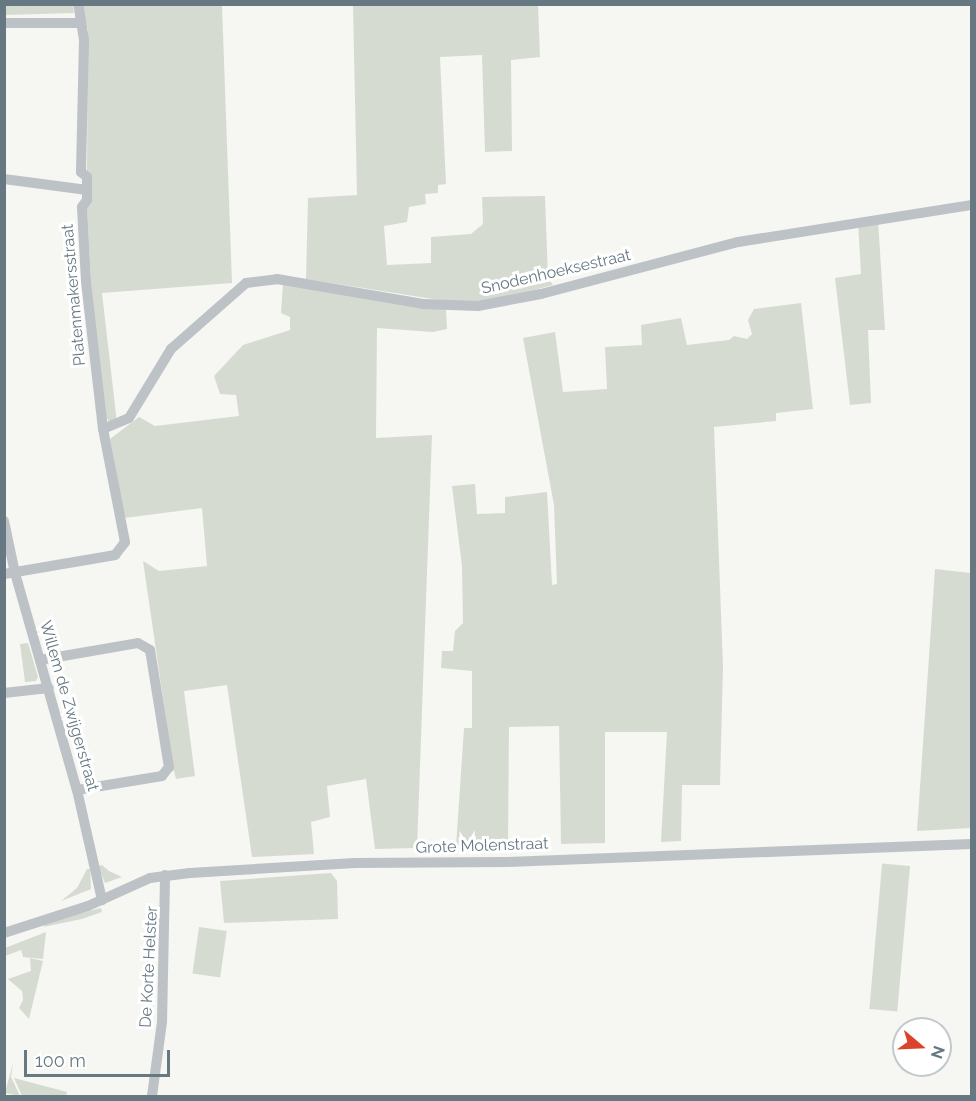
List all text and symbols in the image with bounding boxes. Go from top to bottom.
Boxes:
street label: Platenmakersstraat [58,223,90,367]
street label: Snodenhoeksestraat [480,245,632,299]
street label: Willem de Zwijgerstraat [35,618,103,794]
street label: Grote Molenstraat [415,834,549,858]
street label: De Korte Helster [136,906,162,1028]
north arrow [892,1017,952,1077]
scale bar [27,1038,172,1076]
text: N [927,1044,949,1061]
text: 100 m [35,1050,86,1071]

